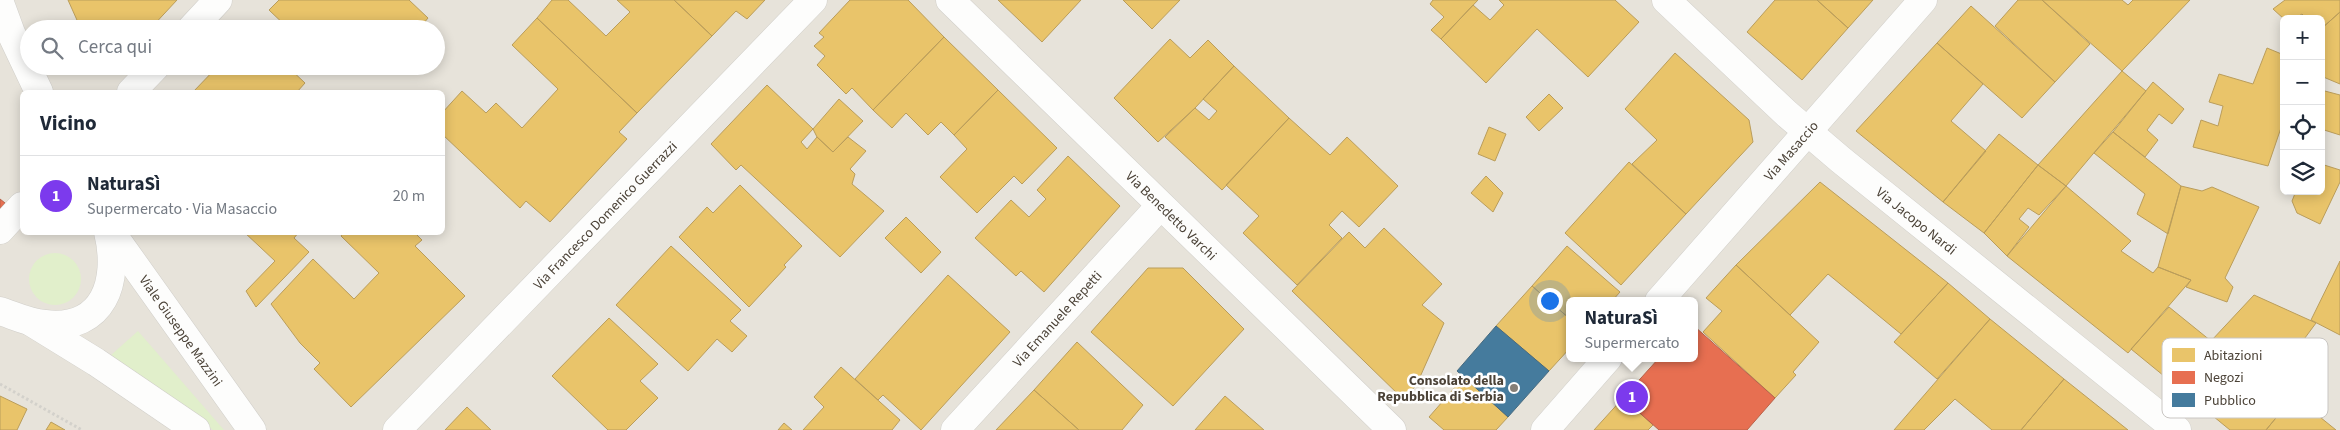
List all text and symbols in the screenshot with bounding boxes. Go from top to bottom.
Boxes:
map controls [2280,15,2325,195]
button: + [2280,15,2325,60]
search box [20,20,445,75]
icon: search [38,34,66,62]
text: Cerca qui [78,34,152,61]
button: − [2280,60,2325,105]
button: locate [2280,105,2325,150]
text: Vicino [40,108,97,138]
street label: Via Masaccio [1760,117,1824,186]
street label: Via Francesco Domenico Guerrazzi [529,137,682,294]
button: layers [2280,150,2325,195]
street label: Via Benedetto Varchi [1121,167,1221,265]
text: NaturaSì [87,171,160,198]
street label: Via Jacopo Nardi [1871,183,1960,260]
text: 1 [52,185,60,207]
text: 20 m [393,185,425,207]
text: Supermercato · Via Masaccio [87,198,277,220]
street label: Via Emanuele Repetti [1008,267,1107,372]
street label: Viale Giuseppe Mazzini [134,271,227,391]
your location [1537,288,1563,314]
popup [1566,297,1698,362]
text: NaturaSì [1584,305,1658,332]
text: Supermercato [1584,332,1680,354]
legend [2162,338,2328,418]
text: Abitazioni [2204,346,2262,366]
text: Negozi [2204,368,2244,388]
place label: Consolato della Repubblica di Serbia [1377,371,1504,407]
pin: 1 [1616,378,1648,416]
marker: Consolato della Repubblica di Serbia [1508,382,1520,394]
text: Pubblico [2204,391,2256,411]

